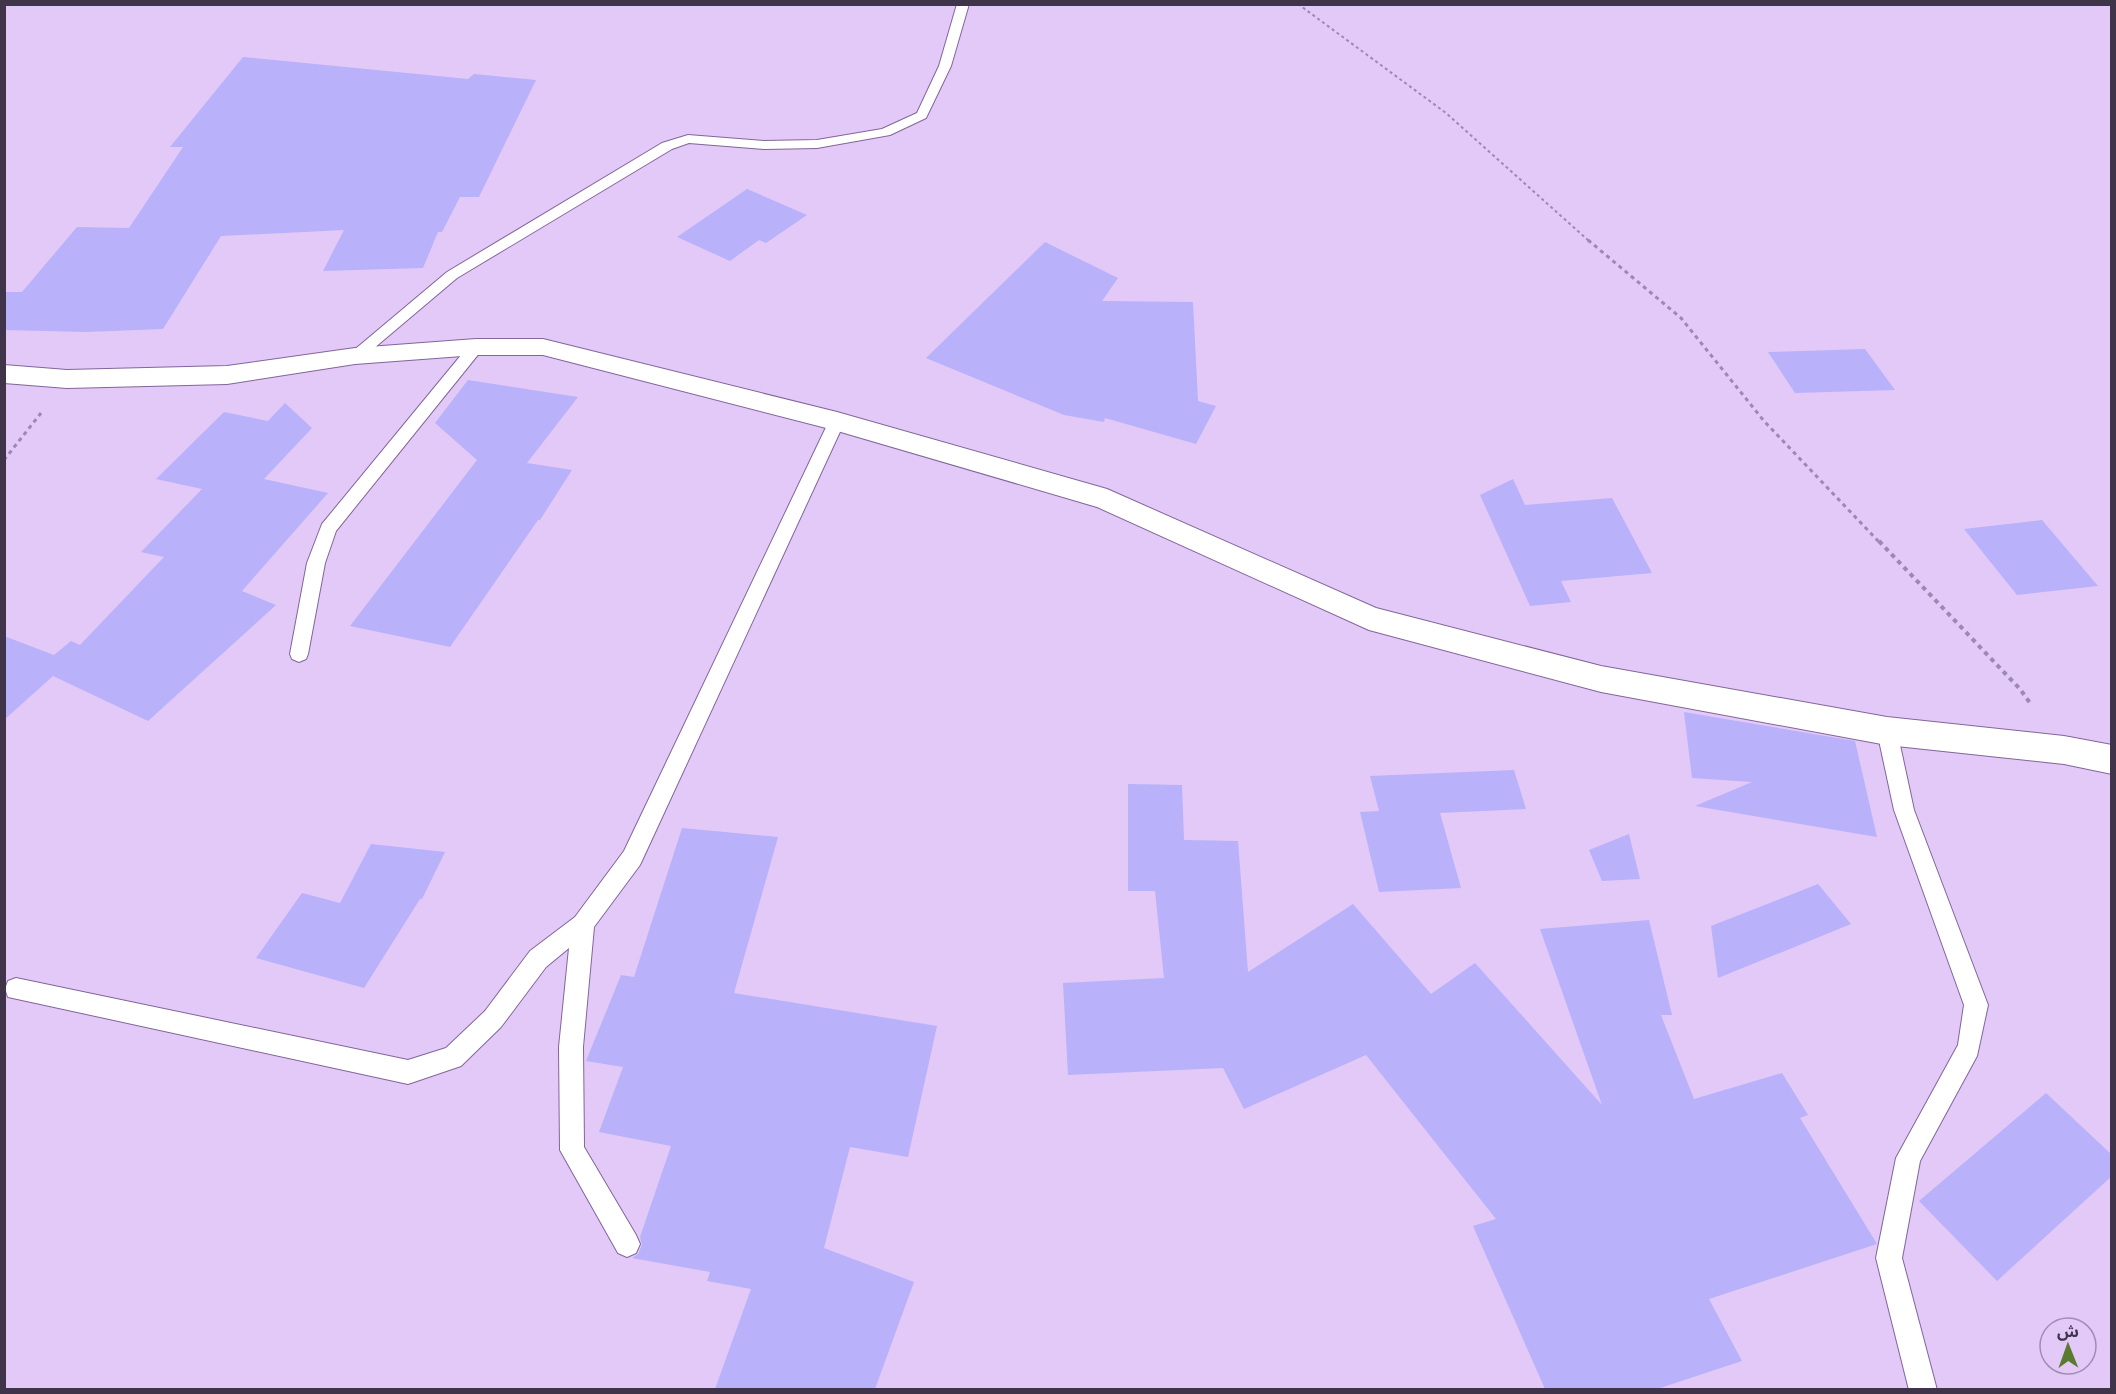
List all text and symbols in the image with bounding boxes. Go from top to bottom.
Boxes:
north arrow [2038,1316,2098,1376]
text: ش [2057,1321,2079,1341]

